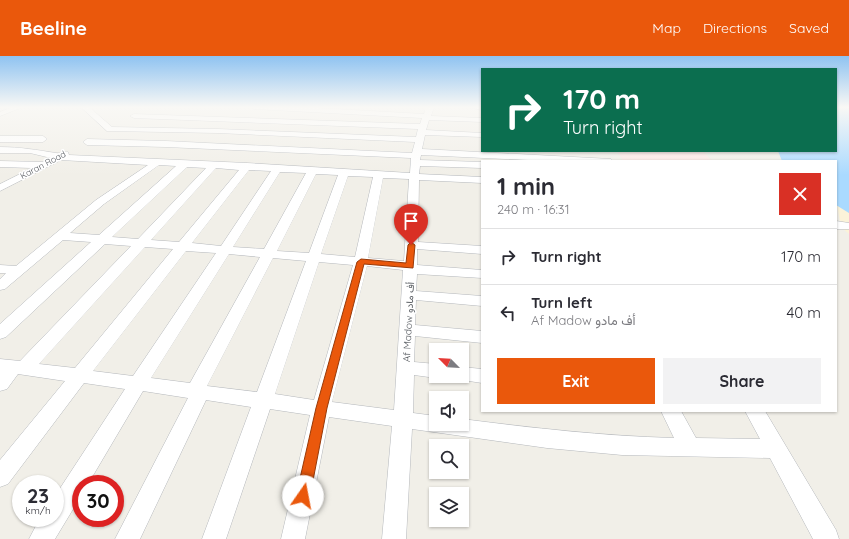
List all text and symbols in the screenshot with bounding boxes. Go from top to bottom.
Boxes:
text: Beeline [20,16,87,40]
text: Map [652,19,681,37]
text: Directions [703,19,767,37]
text: Saved [789,19,829,37]
text: 170 m [563,81,640,116]
icon: right [497,84,549,136]
text: Turn right [563,116,643,139]
street label: Karan Road [18,148,68,181]
text: 1 min [497,171,555,201]
button: close [779,173,821,215]
text: 240 m · 16:31 [497,201,570,217]
pin [394,204,428,245]
icon: arrive [400,210,422,232]
icon: right [497,246,519,268]
text: Turn right [531,247,602,266]
text: 170 m [781,247,821,266]
street label: Af Madow أف مادو [400,281,417,363]
text: Turn left [531,293,593,312]
icon: left [497,302,519,324]
text: 40 m [786,303,821,322]
text: Af Madow أف مادو [531,312,636,328]
north arrow [429,343,469,383]
map controls [429,343,469,527]
button: Exit [497,358,655,404]
button: Share [663,358,821,404]
button: sound [429,391,469,431]
button: search [429,439,469,479]
speed limit sign: 30 [72,475,124,527]
position arrow [282,475,324,517]
text: 23 [27,483,49,508]
button: layers [429,487,469,527]
text: km/h [25,504,51,517]

